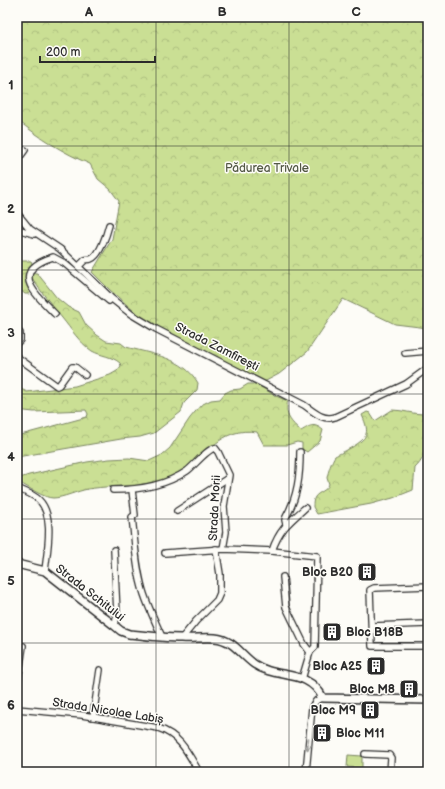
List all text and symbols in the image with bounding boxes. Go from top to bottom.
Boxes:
text: A [84,4,93,20]
text: B [217,4,227,20]
text: C [351,4,361,20]
scale bar [40,38,155,64]
text: 200 m [46,45,80,60]
text: 1 [8,77,14,93]
park label: Pădurea Trivale [225,161,309,176]
text: 2 [7,201,15,217]
street label: Strada Zamfirești [172,319,262,375]
text: 3 [7,325,15,341]
text: 4 [7,449,15,465]
street label: Strada Morii [206,475,224,541]
street label: Strada Schitului [52,561,128,625]
building icon: Bloc B20 [356,561,378,583]
place label: Bloc B20 [302,565,353,580]
text: 5 [7,573,15,589]
building icon: Bloc B18B [321,621,343,643]
place label: Bloc B18B [346,625,404,640]
building icon: Bloc A25 [365,655,387,677]
place label: Bloc A25 [312,659,362,674]
building icon: Bloc M8 [398,678,420,700]
place label: Bloc M8 [349,682,395,697]
street label: Strada Nicolae Labiș [51,695,165,727]
text: 6 [7,697,15,713]
building icon: Bloc M9 [359,699,381,721]
place label: Bloc M9 [311,703,356,718]
building icon: Bloc M11 [311,722,333,744]
place label: Bloc M11 [336,726,385,741]
one-way arrow [305,737,312,750]

